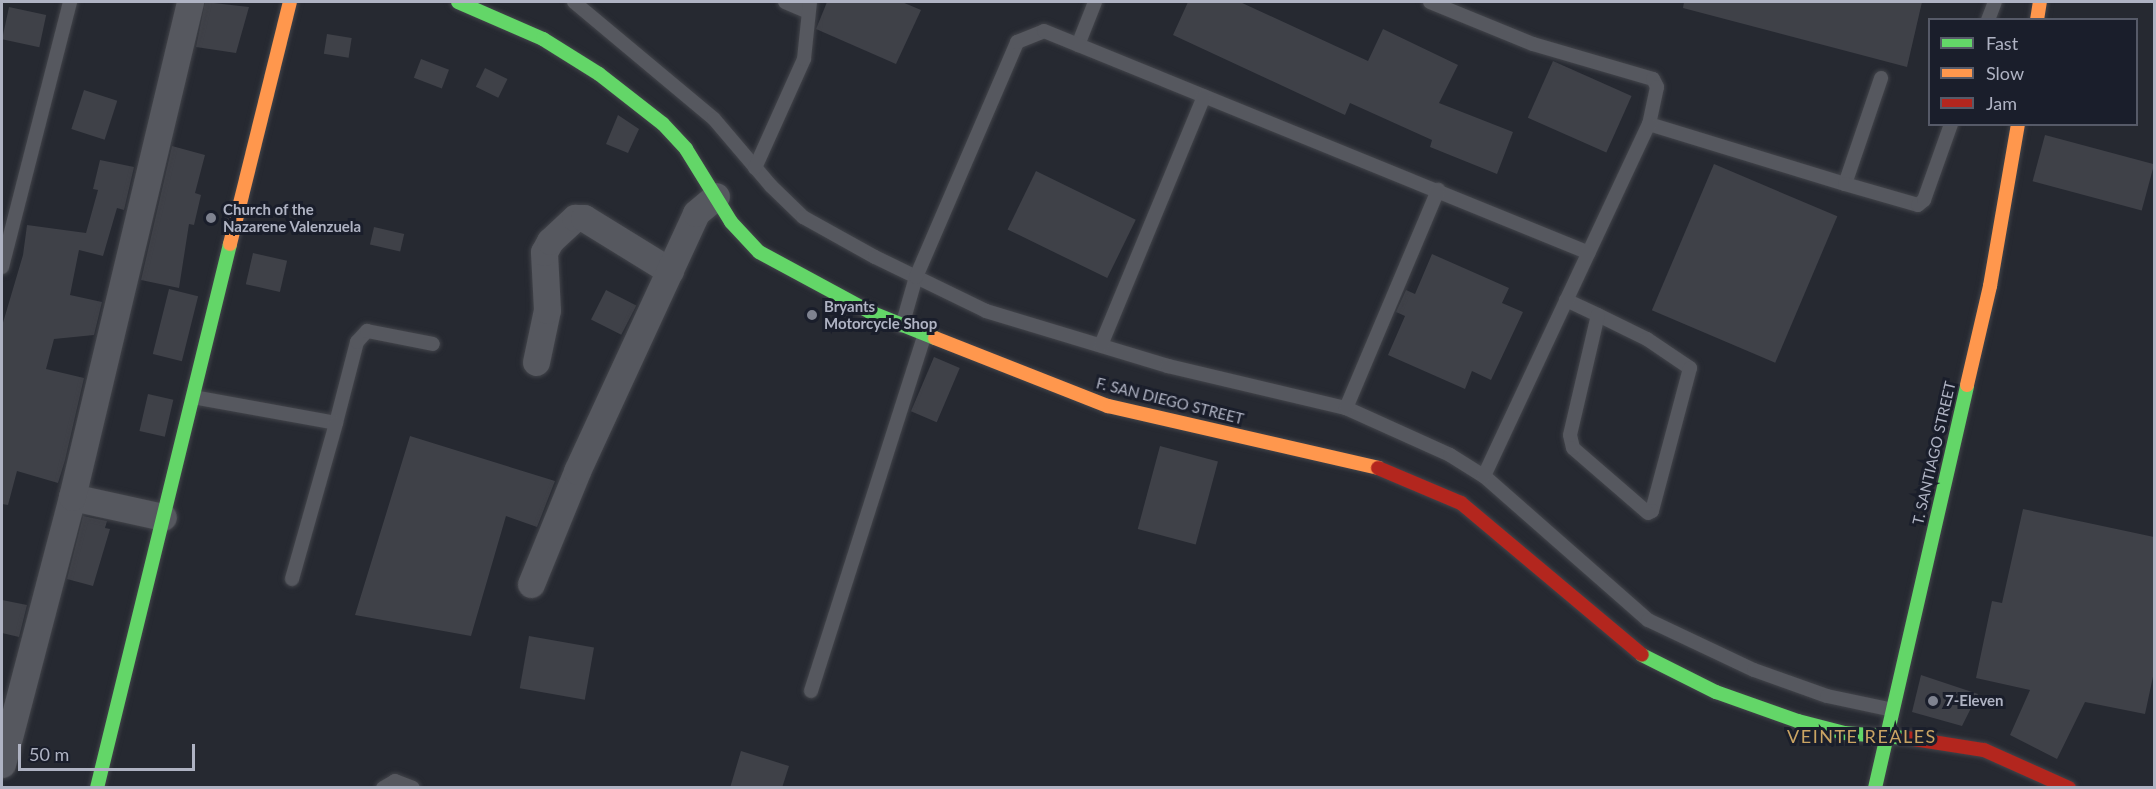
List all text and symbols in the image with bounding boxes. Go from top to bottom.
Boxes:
legend [1928,18,2138,126]
text: Fast [1986,32,2018,54]
text: Slow [1986,62,2024,84]
text: Jam [1986,92,2017,114]
place label: Church of the Nazarene Valenzuela [223,200,362,235]
marker: Church of the Nazarene Valenzuela [204,211,218,225]
place label: Bryants Motorcycle Shop [824,297,937,332]
marker: Bryants Motorcycle Shop [805,308,819,322]
street label: F. SAN DIEGO STREET [1094,374,1246,428]
street label: T. SANTIAGO STREET [1909,379,1959,527]
place label: 7-Eleven [1945,692,2004,710]
marker: 7-Eleven [1926,694,1940,708]
district label: VEINTE REALES [1787,725,1937,747]
scale bar [21,732,198,770]
text: 50 m [29,743,69,765]

